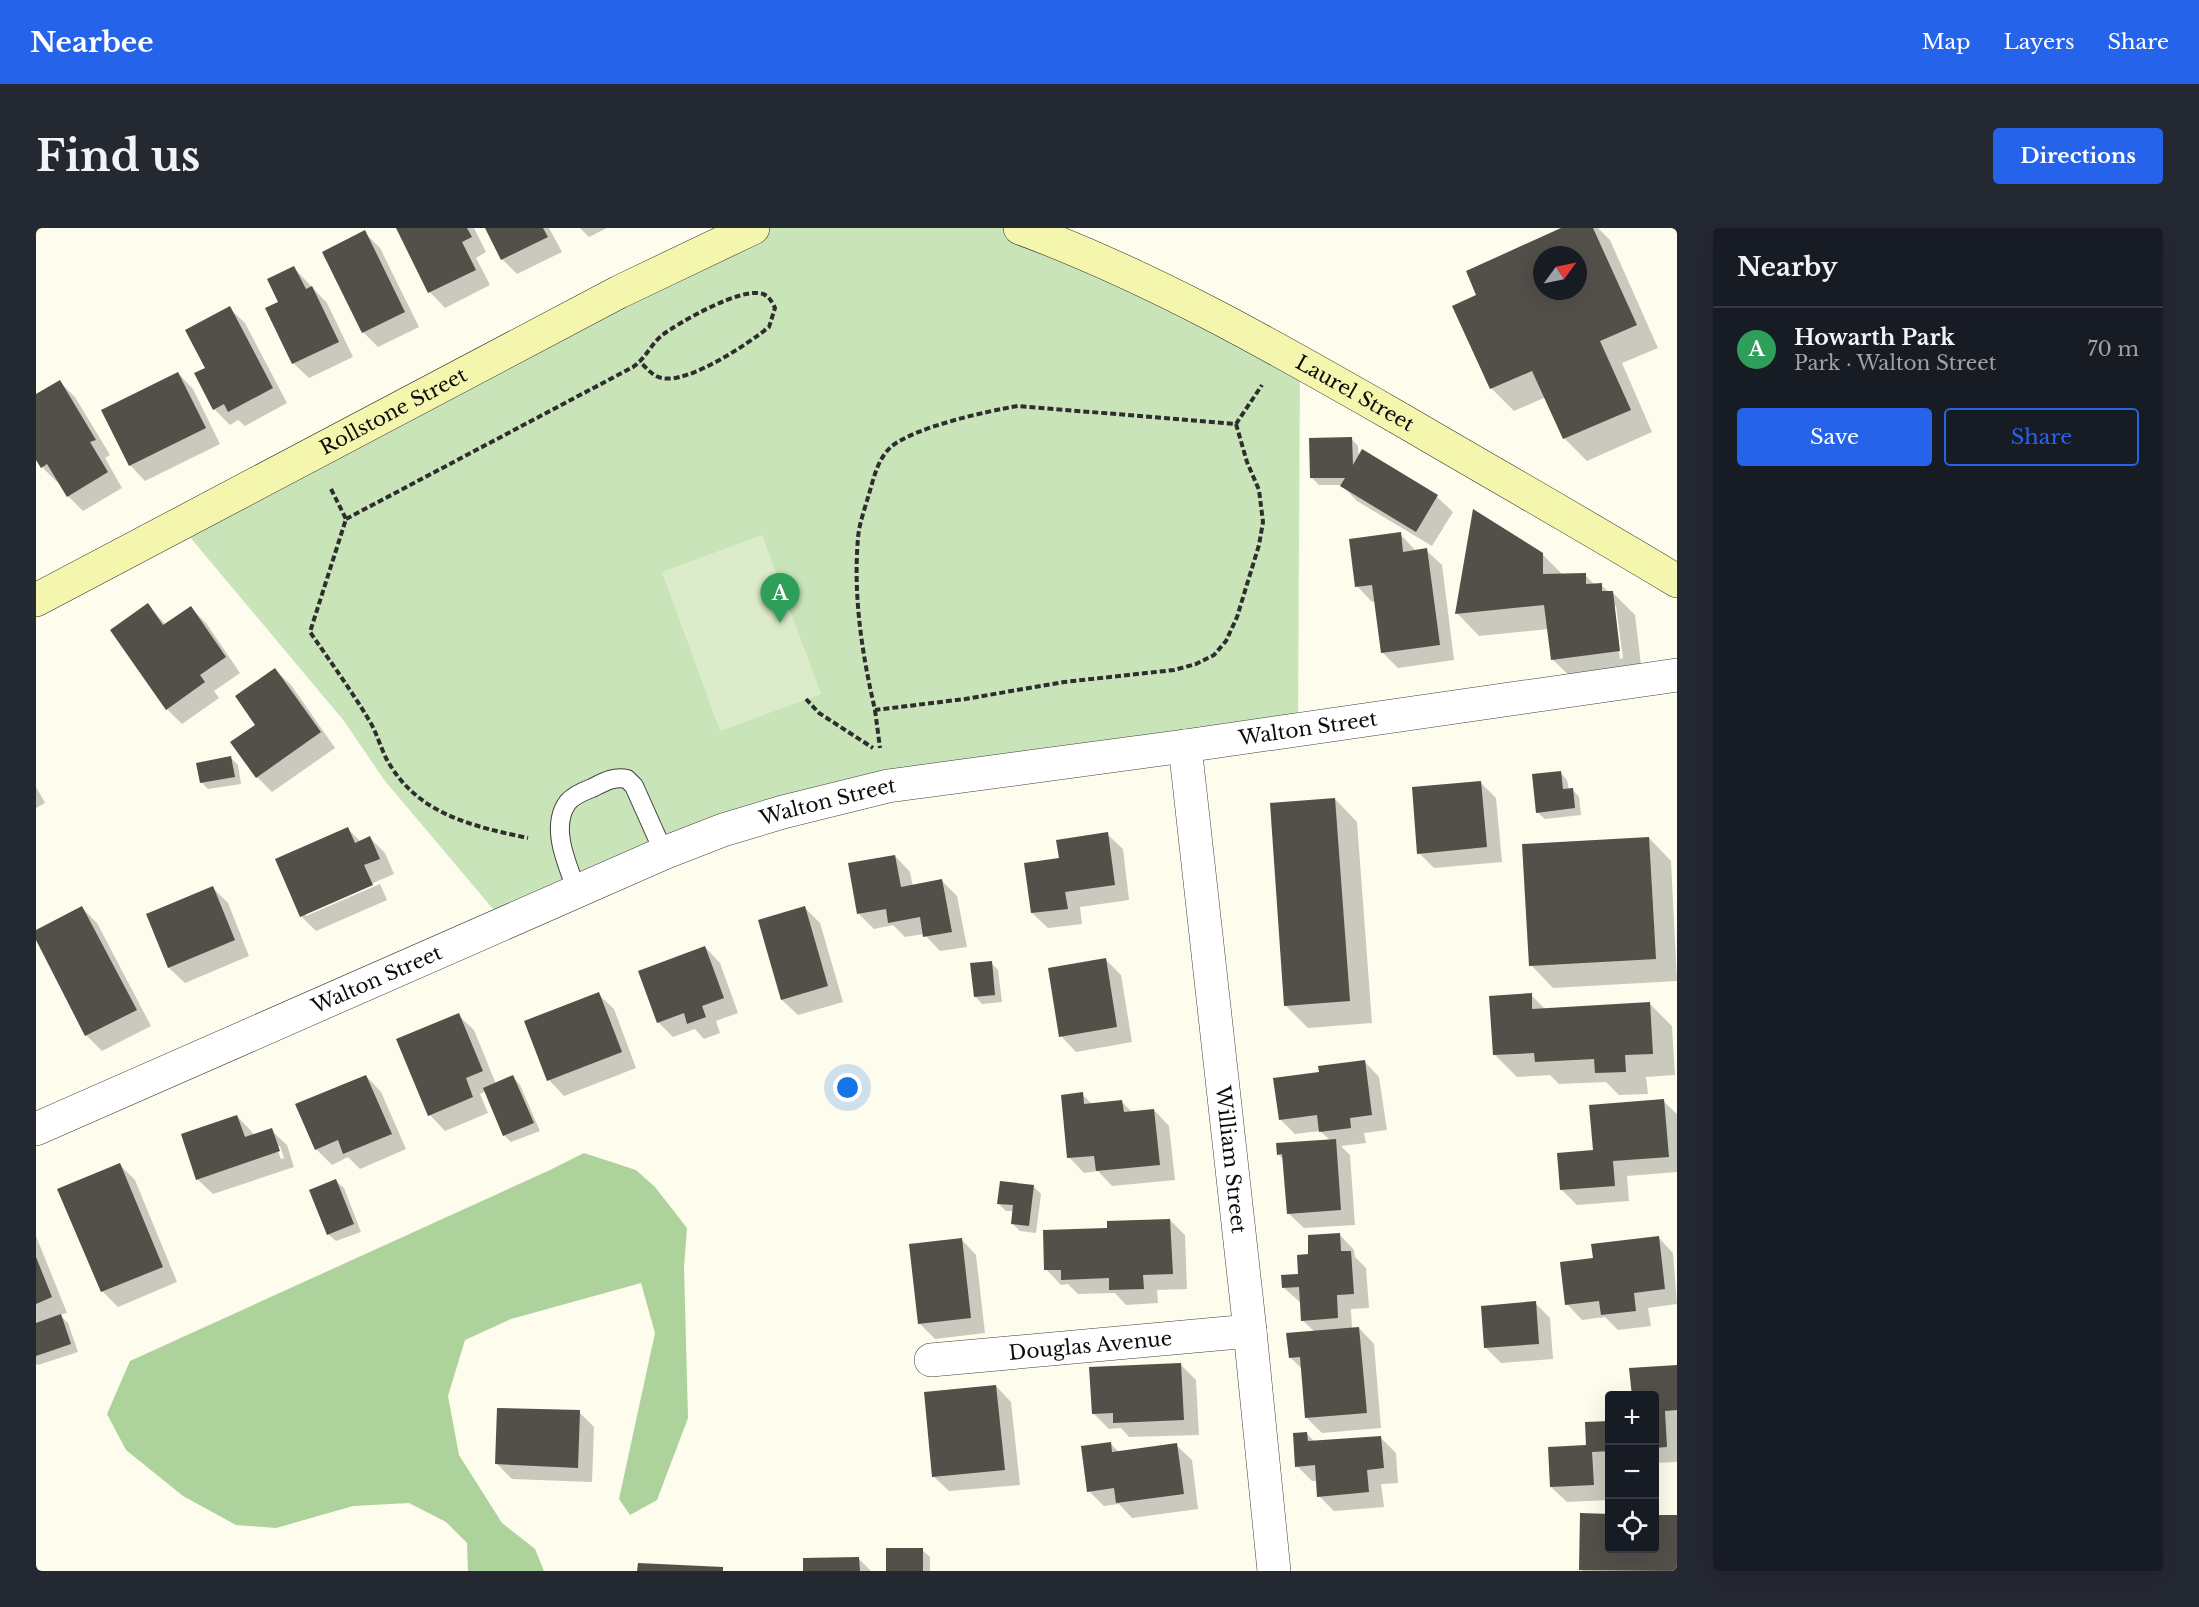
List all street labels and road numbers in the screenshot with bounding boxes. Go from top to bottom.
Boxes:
street label: Laurel Street [1292,350,1419,437]
street label: Rollstone Street [316,362,471,460]
street label: Walton Street [1236,706,1379,750]
street label: Walton Street [756,773,898,831]
street label: Walton Street [307,940,446,1019]
street label: William Street [1211,1083,1251,1235]
street label: Douglas Avenue [1008,1326,1173,1365]

